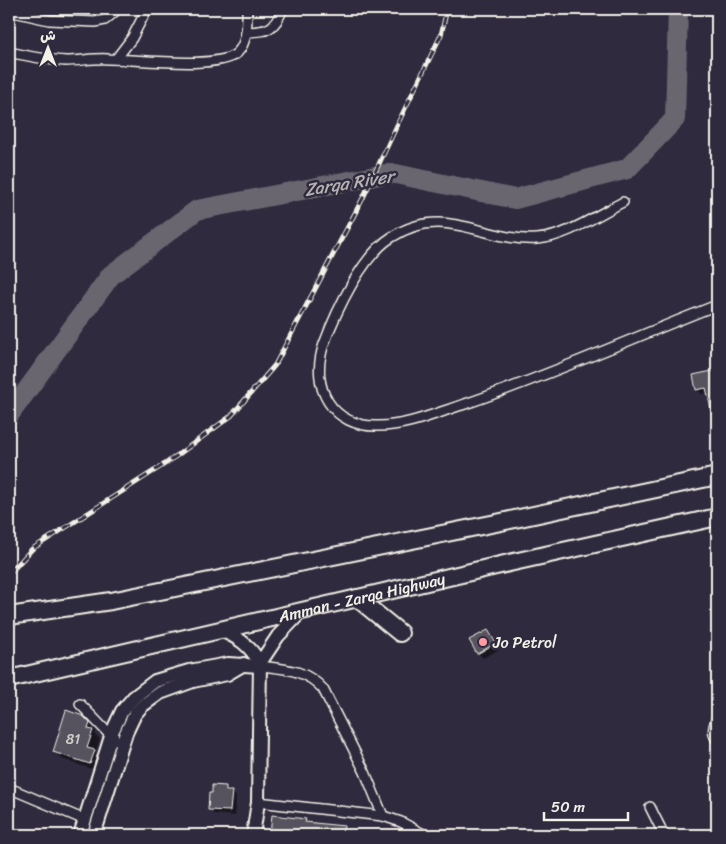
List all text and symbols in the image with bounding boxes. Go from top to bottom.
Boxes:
north arrow [22,22,72,72]
text: ش [40,23,56,48]
water label: Zarqa River [302,160,399,206]
street label: Amman - Zarqa Highway [274,564,449,631]
place label: Jo Petrol [492,628,557,657]
marker: Jo Petrol [477,636,489,648]
house number: 81 [66,727,80,752]
scale bar [544,789,627,821]
text: 50 m [551,794,586,820]

